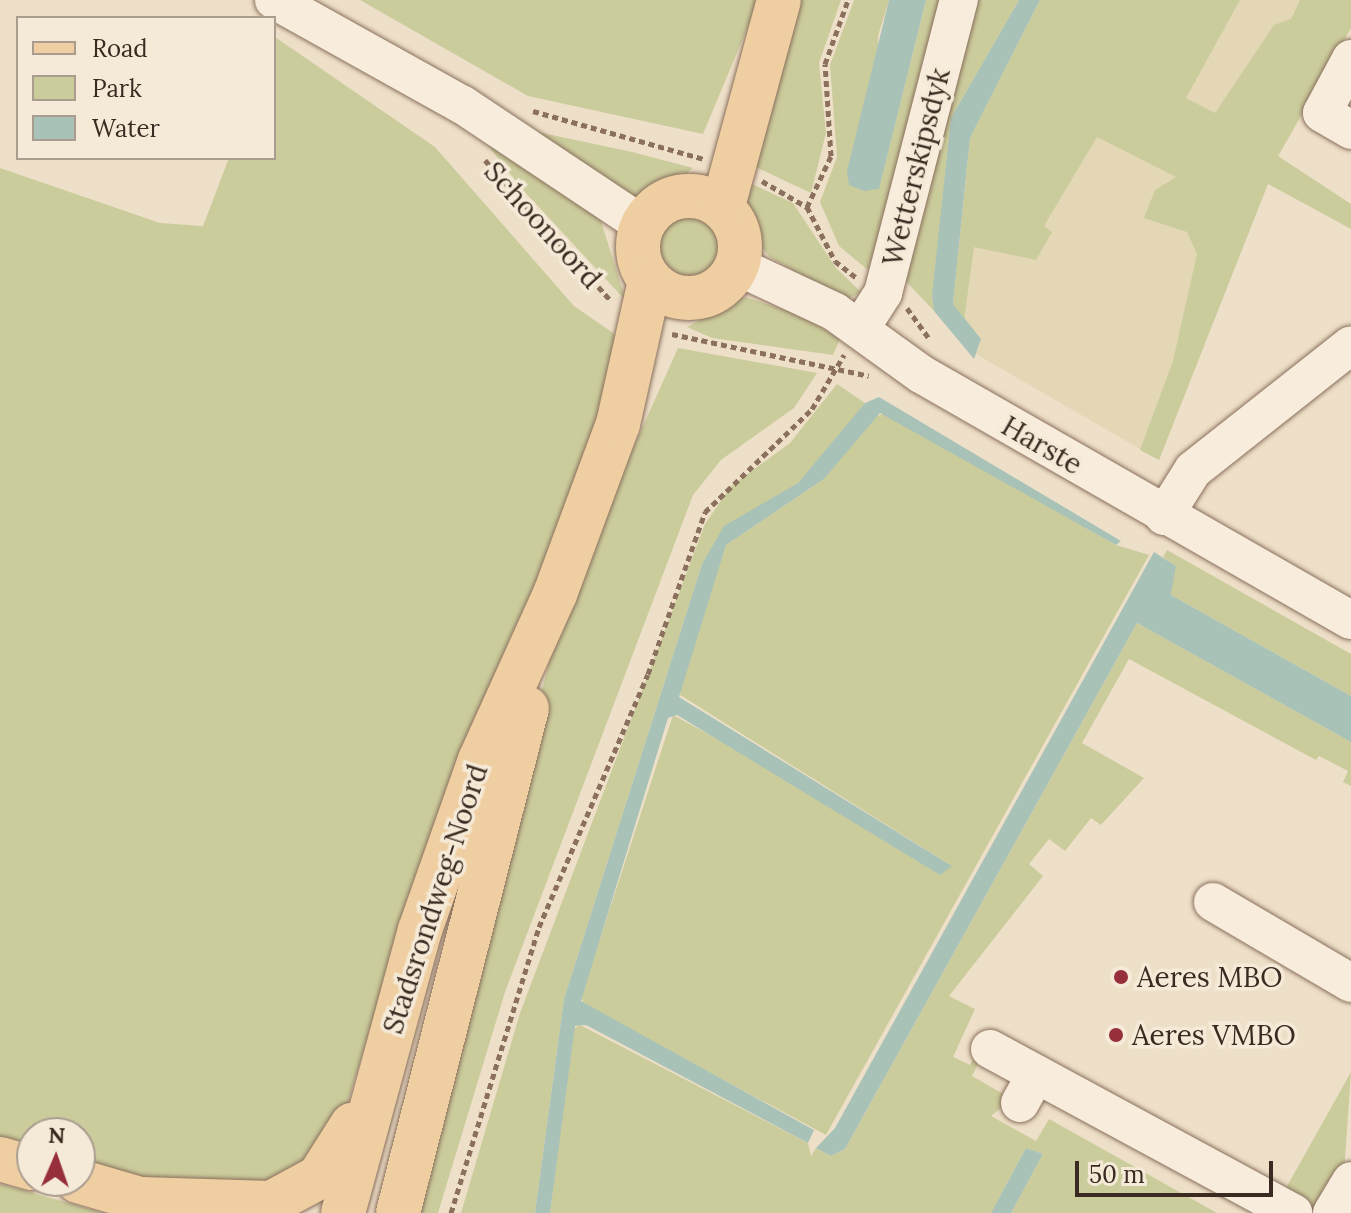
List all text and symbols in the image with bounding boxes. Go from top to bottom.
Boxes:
legend [16,16,276,160]
text: Road [92,33,148,64]
street label: Wetterskipsdyk [875,65,957,269]
text: Park [92,73,142,104]
text: Water [92,113,160,144]
street label: Schoonoord [477,155,609,295]
street label: Harste [996,409,1088,481]
street label: Stadsrondweg-Noord [376,760,494,1038]
place label: Aeres MBO [1137,960,1282,994]
marker: Aeres MBO [1112,968,1130,986]
place label: Aeres VMBO [1132,1018,1296,1052]
marker: Aeres VMBO [1107,1026,1125,1044]
north arrow [16,1117,96,1197]
text: N [48,1121,66,1149]
scale bar [1079,1145,1277,1195]
text: 50 m [1089,1159,1145,1190]

